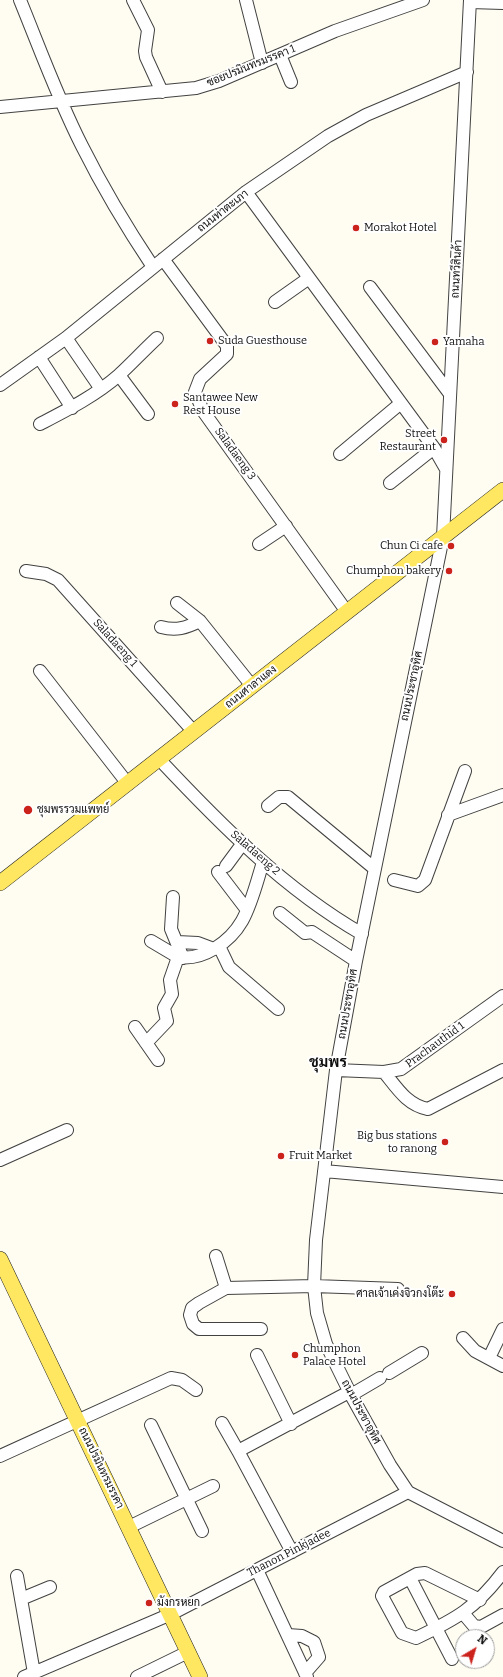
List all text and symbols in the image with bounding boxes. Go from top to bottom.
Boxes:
street label: ซอยปรมินทรมรรคา 1 [205,42,297,90]
street label: ถนนท่าตะเภา [195,187,251,235]
place label: Morakot Hotel [364,221,437,235]
marker: Morakot Hotel [351,223,361,233]
street label: ถนนทวีสินค้า [449,239,465,299]
place label: Suda Guesthouse [218,334,307,348]
place label: Yamaha [443,335,484,349]
marker: Suda Guesthouse [205,336,215,346]
marker: Yamaha [430,337,440,347]
place label: Santawee New Rest House [183,391,258,417]
marker: Santawee New Rest House [170,399,180,409]
street label: Saladaeng 3 [212,425,258,483]
place label: Street Restaurant [380,427,436,453]
marker: Street Restaurant [439,435,449,445]
place label: Chun Ci cafe [380,539,443,553]
marker: Chun Ci cafe [446,541,456,551]
place label: Chumphon bakery [346,564,441,578]
marker: Chumphon bakery [444,566,454,576]
street label: Saladaeng 1 [90,616,140,670]
street label: ถนนประชาอุทิศ [398,650,426,722]
street label: ถนนศาลาแดง [223,663,279,711]
place label: ชุมพรรวมแพทย์ [37,803,109,817]
marker: ชุมพรรวมแพทย์ [22,804,34,816]
street label: Saladaeng 2 [228,828,282,878]
street label: ถนนประชาอุทิศ [335,968,361,1040]
street label: Prachauthid 1 [403,1019,467,1071]
district label: ชุมพร [309,1054,347,1072]
place label: Big bus stations to ranong [357,1129,437,1155]
marker: Big bus stations to ranong [440,1137,450,1147]
place label: Fruit Market [289,1149,352,1163]
marker: Fruit Market [276,1151,286,1161]
place label: ศาลเจ้าเค่งจิวกงโต๊ะ [356,1287,444,1301]
marker: ศาลเจ้าเค่งจิวกงโต๊ะ [447,1289,457,1299]
place label: Chumphon Palace Hotel [303,1342,366,1368]
marker: Chumphon Palace Hotel [290,1350,300,1360]
street label: ถนนประชาอุทิศ [338,1378,384,1446]
street label: ถนนปรมินทรมรรคา [76,1425,126,1511]
street label: Thanon Pinkjadee [245,1526,333,1580]
place label: มังกรหยก [157,1596,200,1610]
marker: มังกรหยก [144,1598,154,1608]
north arrow [455,1629,495,1669]
text: N [475,1632,489,1648]

